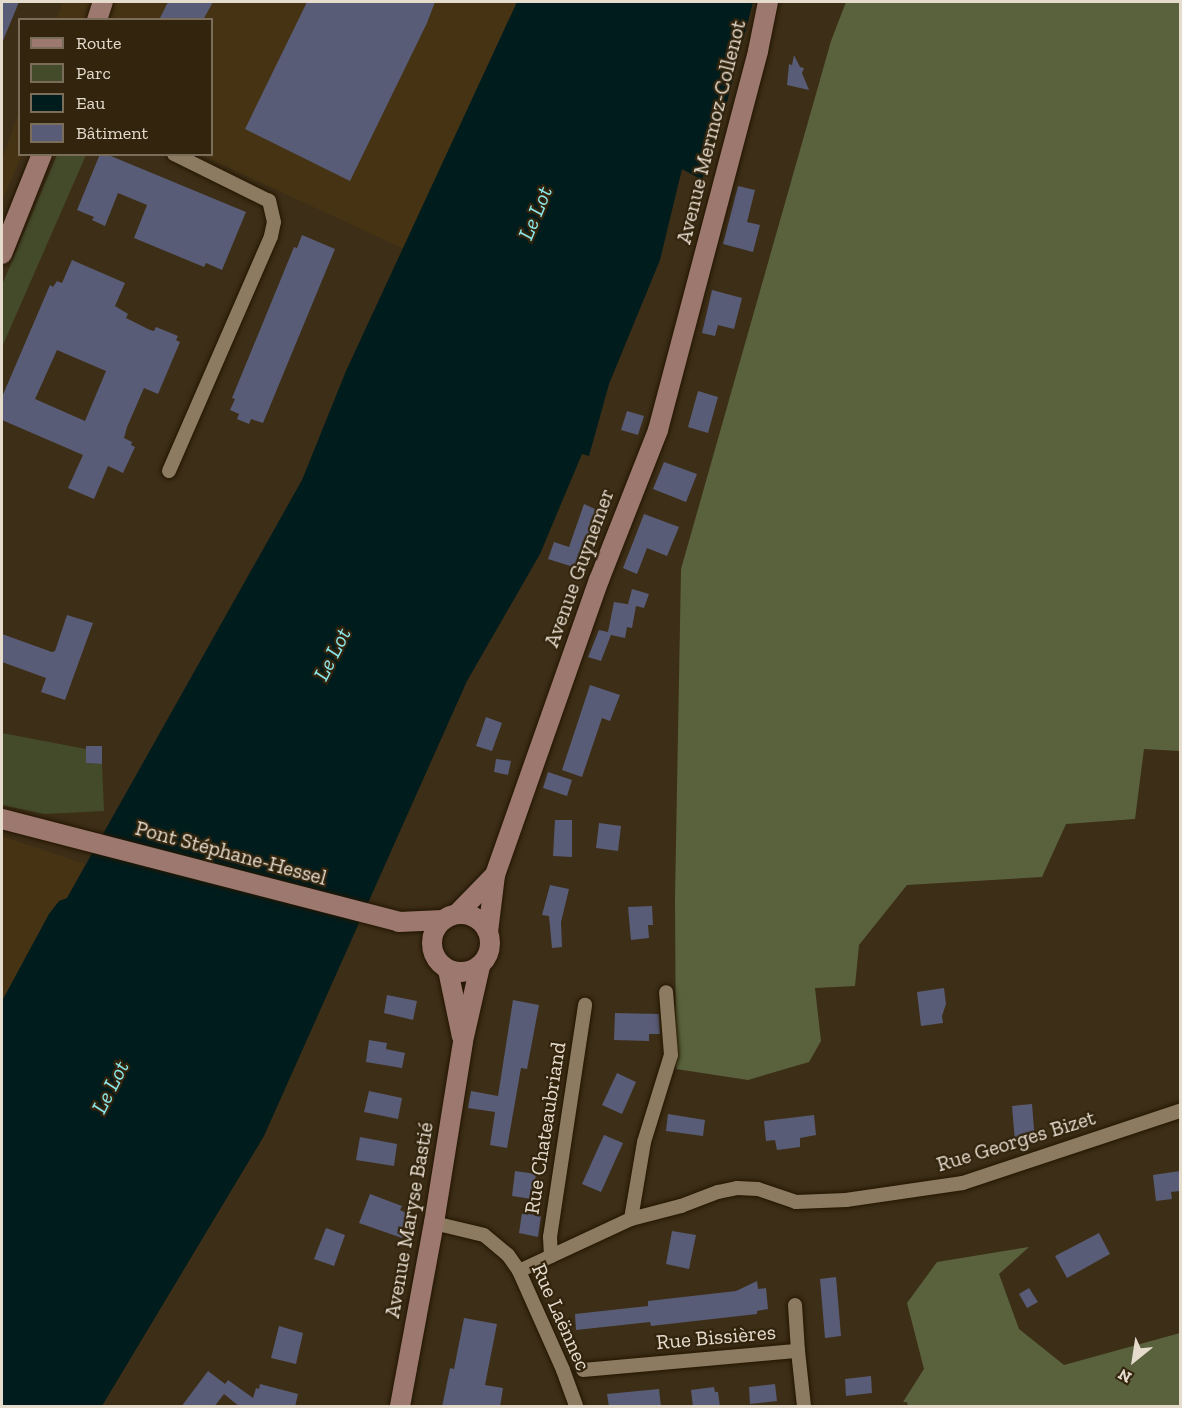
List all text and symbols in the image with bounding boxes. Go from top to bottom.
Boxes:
street label: Avenue Mermoz-Collenot [671,17,751,247]
legend [18,18,213,156]
text: Route [76,32,121,54]
text: Parc [76,62,111,84]
text: Eau [76,92,105,114]
text: Bâtiment [76,122,148,144]
water label: Le Lot [512,182,558,244]
street label: Avenue Guynemer [539,485,619,651]
water label: Le Lot [308,623,356,685]
street label: Pont Stéphane-Hessel [133,815,329,891]
street label: Rue Chateaubriand [519,1040,571,1216]
water label: Le Lot [86,1056,134,1118]
street label: Rue Georges Bizet [934,1105,1098,1177]
street label: Avenue Maryse Bastié [379,1120,439,1320]
street label: Rue Laënnec [526,1260,596,1374]
street label: Rue Bissières [655,1319,777,1355]
north arrow [1104,1330,1164,1390]
text: N [1115,1365,1135,1387]

